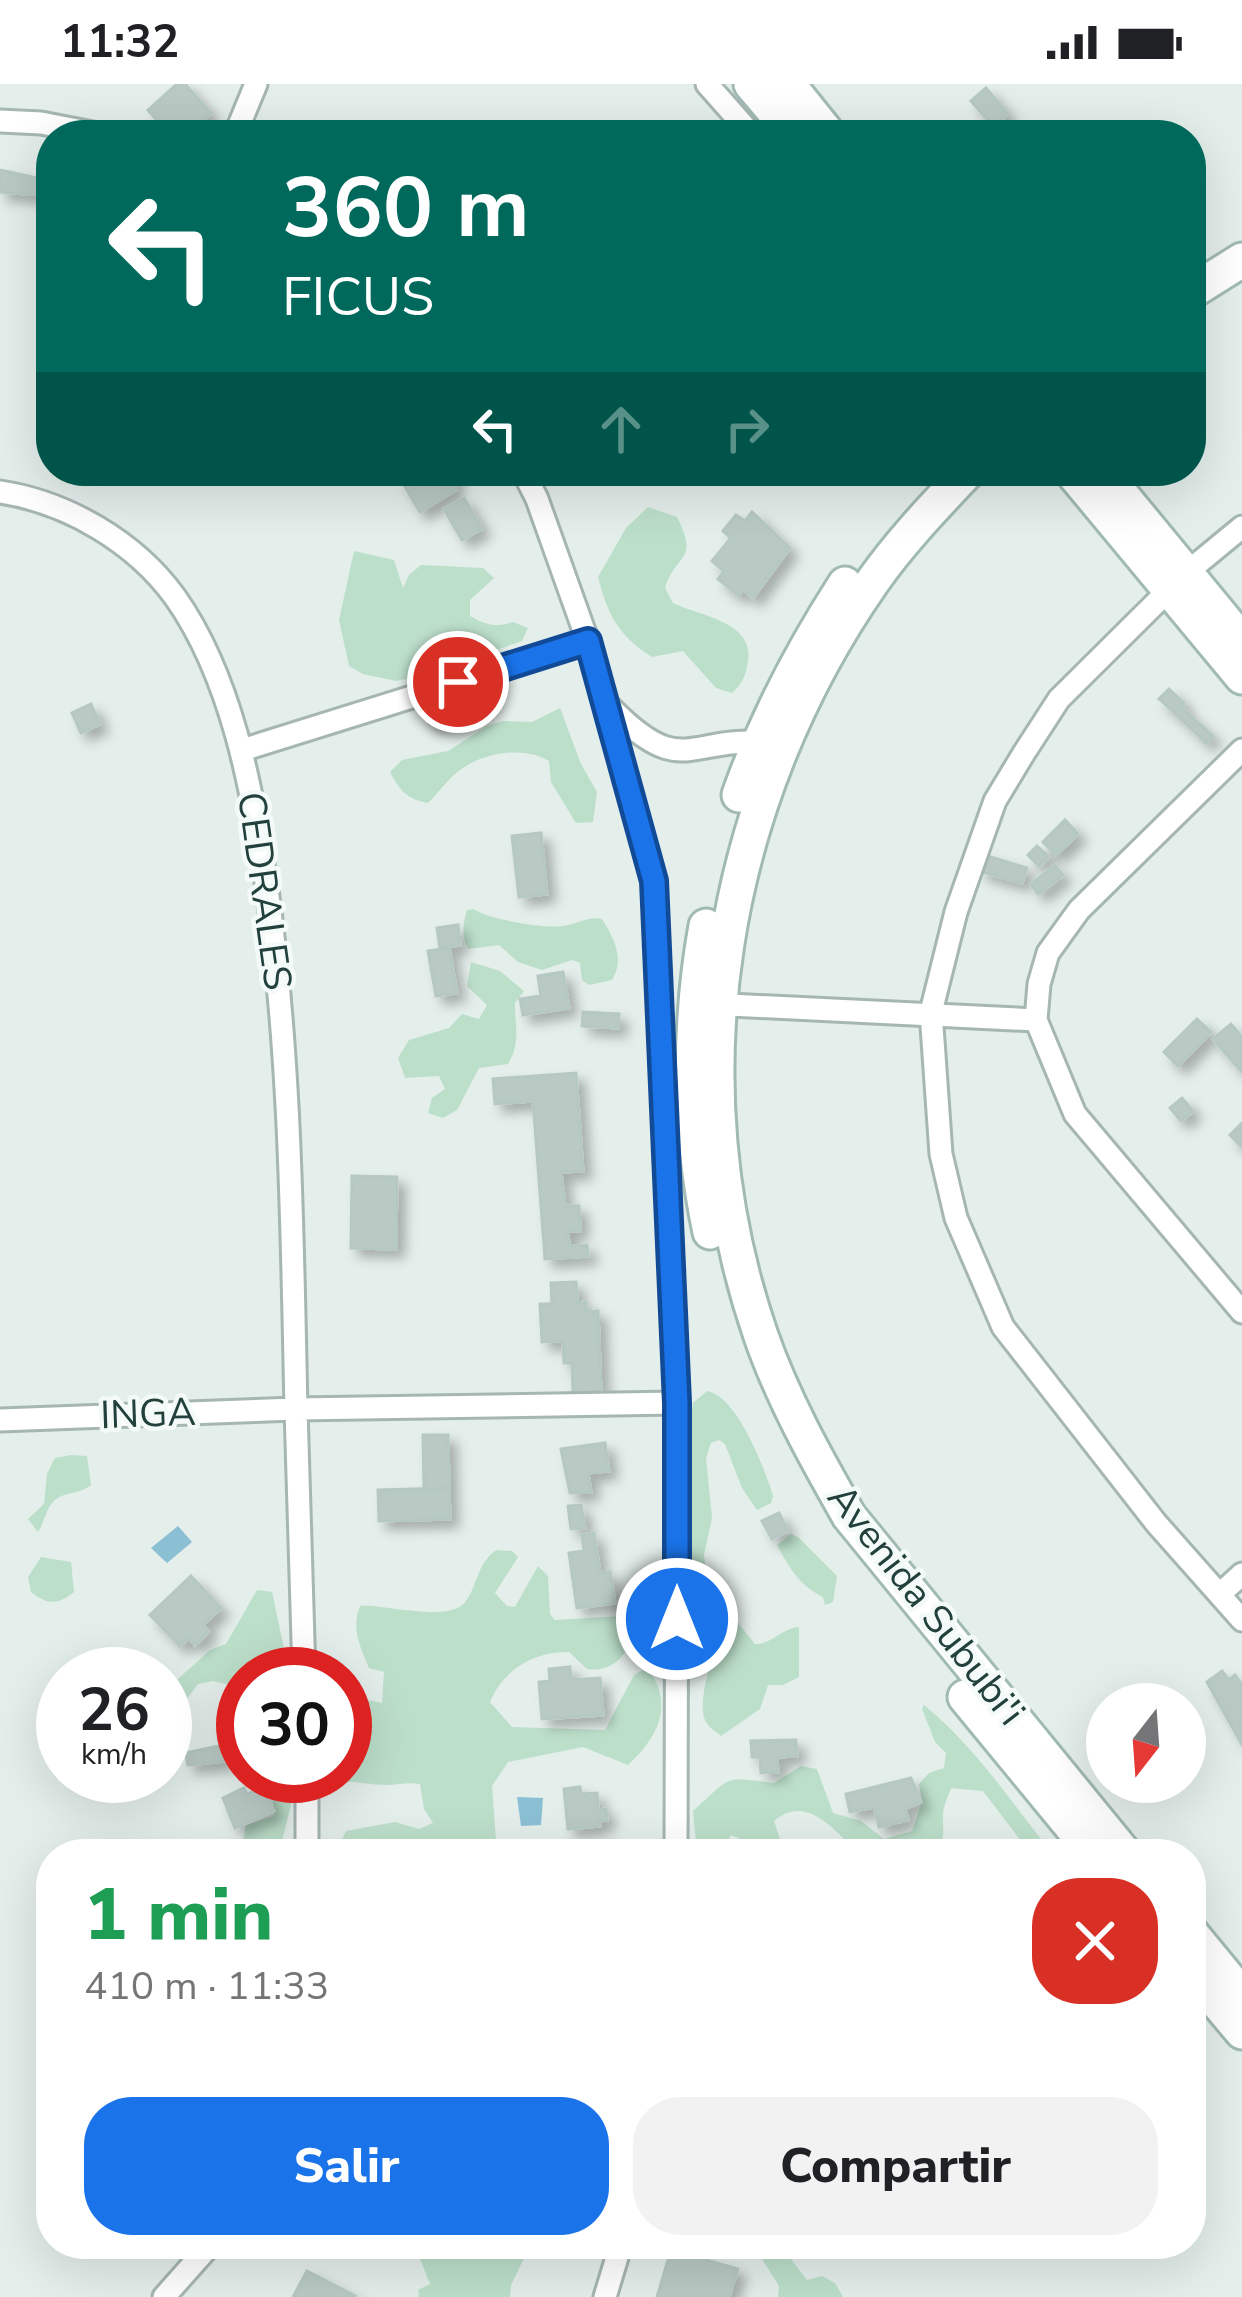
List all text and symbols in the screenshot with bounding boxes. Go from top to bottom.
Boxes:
text: 11:32 [60,12,179,73]
text: 360 m [282,151,530,266]
icon: left [84,168,240,324]
text: FICUS [282,260,434,334]
icon: left [462,396,528,462]
icon: ahead [588,396,654,462]
icon: right [714,396,780,462]
pin [407,631,509,733]
icon: arrive [425,649,491,715]
street label: CEDRALES [224,789,304,993]
street label: INGA [99,1386,197,1442]
street label: Avenida Sububi'i [815,1473,1037,1737]
position arrow [614,1556,740,1682]
speed limit sign: 30 [216,1647,372,1803]
text: 26 [78,1669,150,1751]
north arrow [1086,1683,1206,1803]
map controls [1086,1683,1206,1803]
text: km/h [81,1734,147,1775]
text: 1 min [84,1866,273,1964]
button: close [1032,1878,1158,2004]
text: 410 m · 11:33 [84,1960,329,2013]
button: Salir [84,2097,609,2235]
button: Compartir [633,2097,1158,2235]

